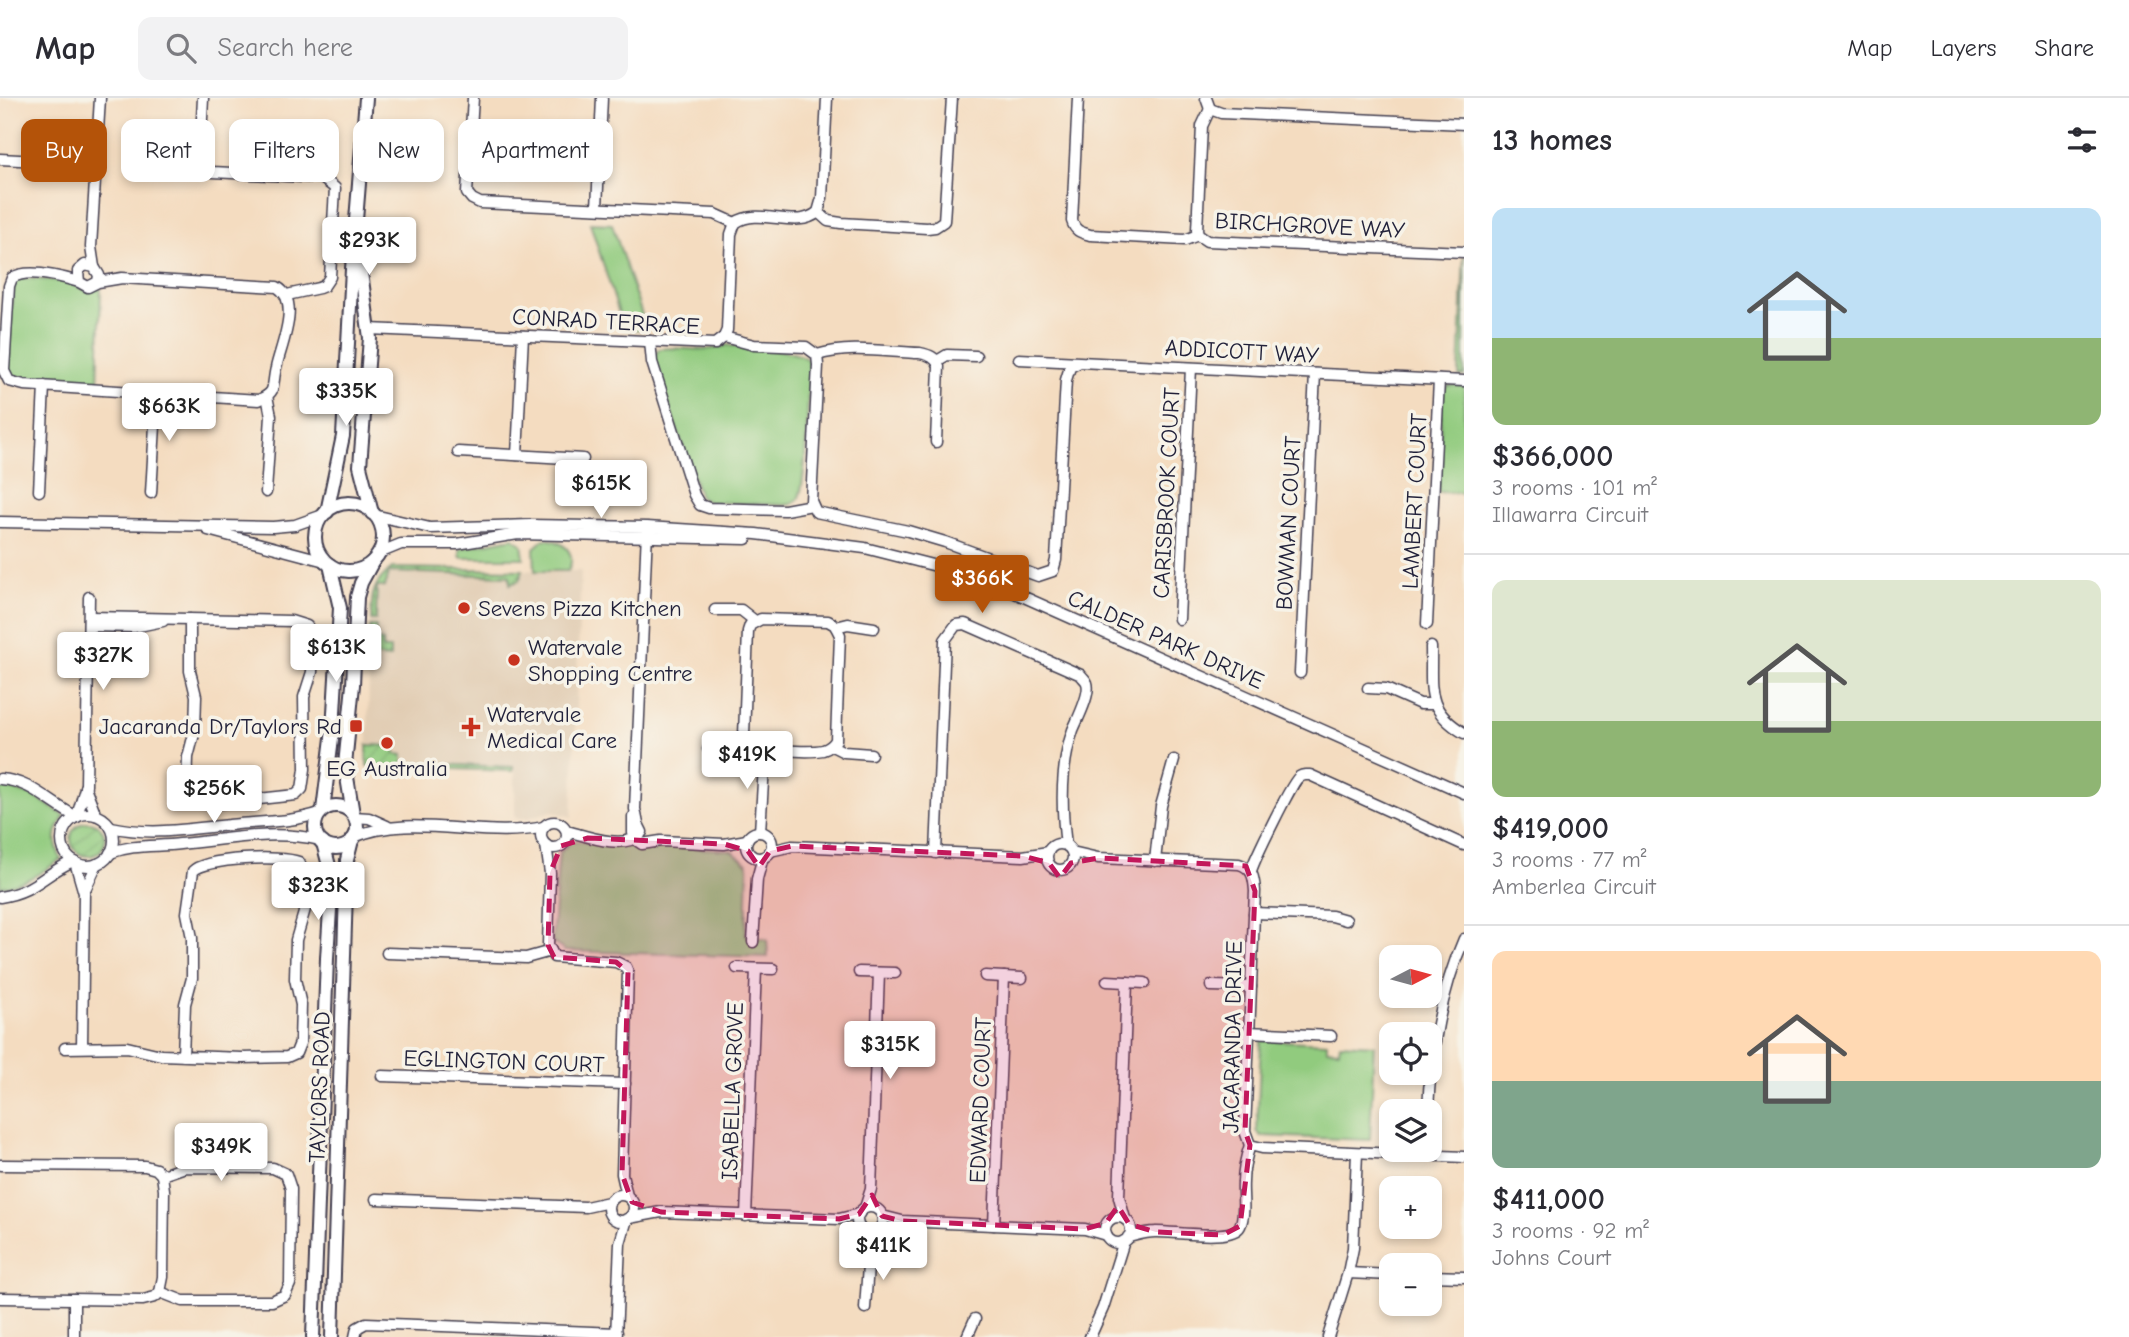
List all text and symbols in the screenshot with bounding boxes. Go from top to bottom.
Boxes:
search box [138,17,628,80]
text: Map [35,29,96,67]
icon: search [162,29,200,67]
text: Search here [218,33,353,63]
text: Map [1847,34,1893,62]
text: Layers [1931,34,1996,62]
text: Share [2034,34,2094,62]
chip: Buy [21,119,107,182]
chip: Rent [121,119,215,182]
chip: Filters [229,119,339,182]
chip: New [353,119,444,182]
chip: Apartment [458,119,613,182]
icon: filters [2063,121,2101,159]
text: 13 homes [1492,123,1612,158]
street label: BIRCHGROVE WAY [1214,207,1406,244]
pin: $293K [320,218,418,277]
text: $293K [338,226,400,253]
icon: home [1734,253,1860,379]
street label: CONRAD TERRACE [511,303,701,340]
street label: ADDICOTT WAY [1164,334,1320,369]
pin: $335K [297,368,395,428]
text: $335K [315,377,377,404]
pin: $663K [120,384,218,443]
street label: CARISBROOK COURT [1147,387,1186,599]
text: $663K [138,392,200,419]
street label: LAMBERT COURT [1396,412,1433,590]
street label: BOWMAN COURT [1270,435,1307,611]
text: $366,000 [1492,439,1613,474]
pin: $615K [552,460,650,520]
text: $615K [571,469,631,496]
text: 3 rooms · 101 m² [1492,474,1657,501]
text: Illawarra Circuit [1492,501,1648,528]
pin: $366K [933,556,1031,615]
text: $366K [951,564,1013,591]
street label: CALDER PARK DRIVE [1064,584,1268,695]
place label: Sevens Pizza Kitchen [478,595,682,622]
marker: Sevens Pizza Kitchen [456,600,472,616]
pin: $613K [287,624,385,684]
icon: home [1734,625,1860,751]
pin: $327K [54,632,152,692]
text: $613K [306,633,366,660]
place label: Watervale Shopping Centre [528,634,693,687]
text: $327K [73,641,133,668]
marker: Watervale Shopping Centre [506,652,522,668]
place label: Watervale Medical Care [487,701,617,754]
place label: Jacaranda Dr/Taylors Rd [99,713,342,740]
marker: Watervale Medical Care [461,717,481,737]
marker: Jacaranda Dr/Taylors Rd [348,718,364,734]
pin: $419K [698,732,796,791]
marker: EG Australia [379,735,395,751]
text: $419K [718,740,776,767]
place label: EG Australia [326,755,448,782]
pin: $256K [165,766,263,825]
text: $256K [183,774,245,801]
text: $419,000 [1492,811,1609,846]
text: 3 rooms · 77 m² [1492,846,1647,873]
pin: $323K [269,862,367,922]
text: $323K [288,871,348,898]
text: Amberlea Circuit [1492,873,1656,900]
street label: JACARANDA DRIVE [1217,940,1248,1133]
north arrow [1379,945,1442,1008]
map controls [1379,945,1442,1316]
icon: home [1734,996,1860,1122]
street label: ISABELLA GROVE [716,1001,749,1180]
street label: TAYLORS ROAD [303,1011,336,1163]
street label: EDWARD COURT [964,1016,997,1184]
pin: $315K [841,1021,939,1081]
button: locate [1379,1022,1442,1085]
text: $315K [860,1030,920,1057]
street label: EGLINGTON COURT [403,1044,605,1079]
button: layers [1379,1099,1442,1162]
pin: $349K [172,1124,270,1183]
text: $349K [191,1132,251,1159]
button: + [1379,1176,1442,1239]
text: $411,000 [1492,1182,1605,1217]
text: 3 rooms · 92 m² [1492,1217,1649,1244]
pin: $411K [834,1222,932,1282]
text: $411K [855,1231,911,1258]
text: Johns Court [1492,1244,1611,1271]
button: − [1379,1253,1442,1316]

